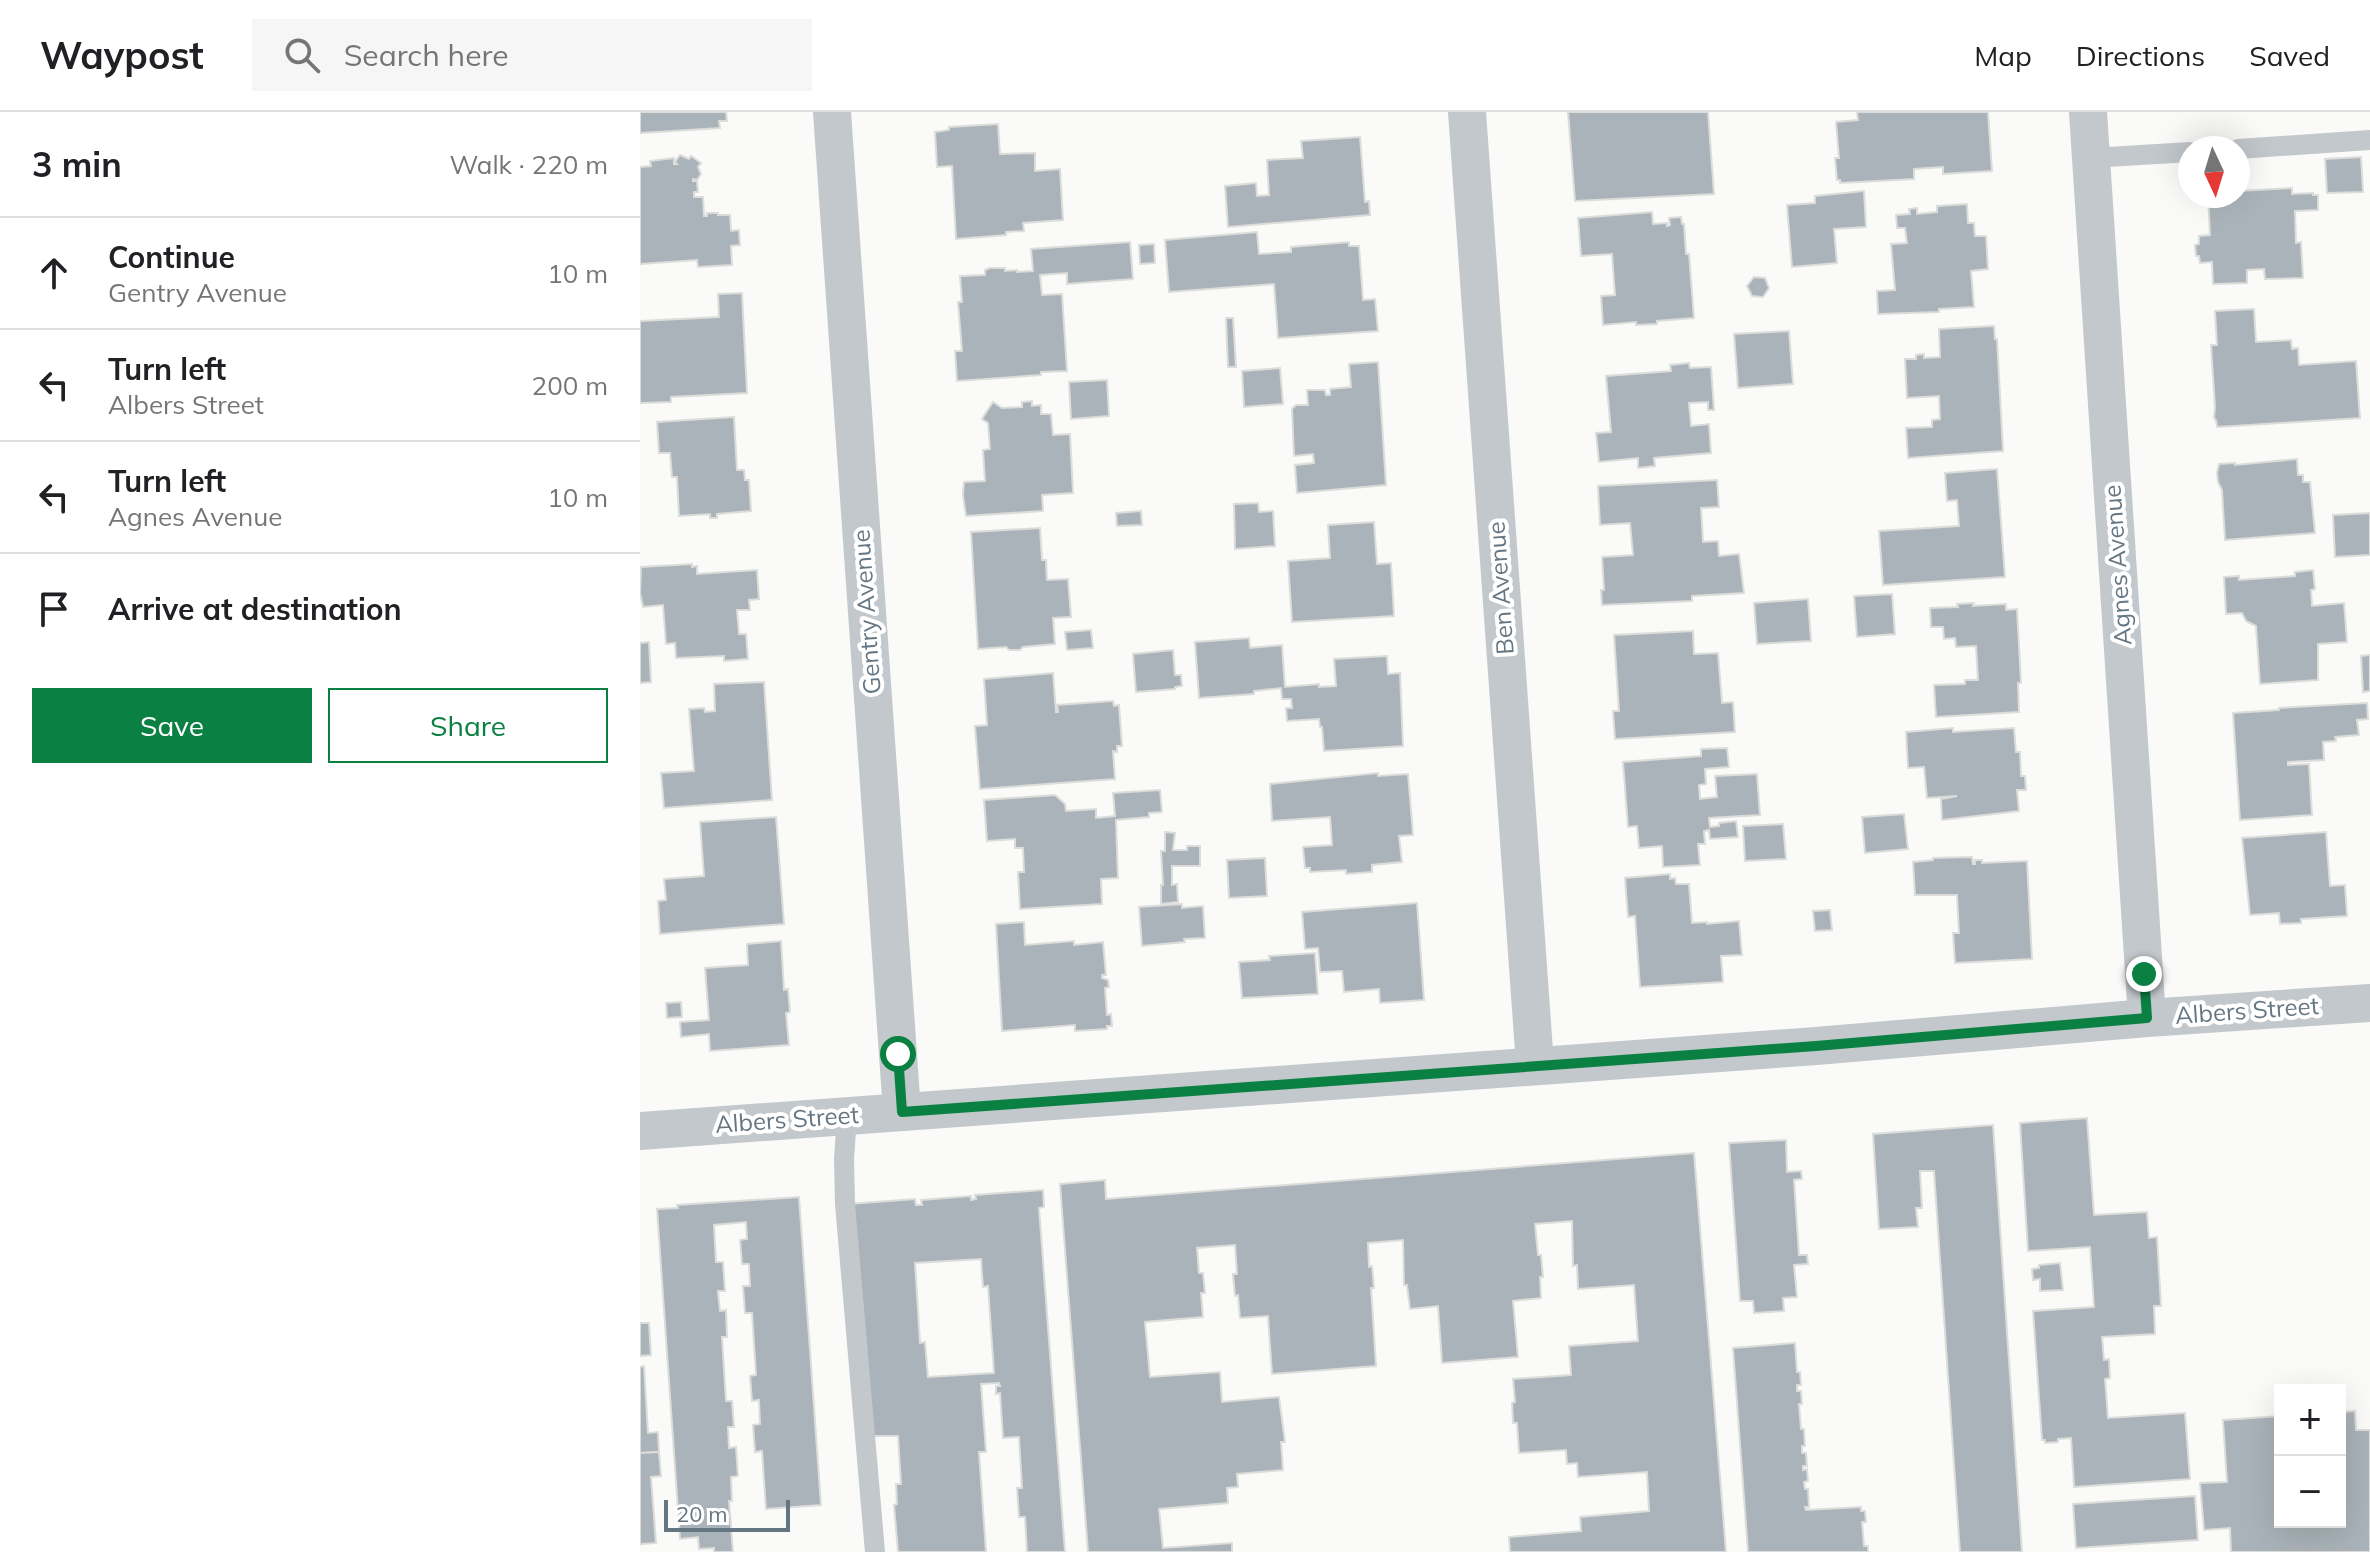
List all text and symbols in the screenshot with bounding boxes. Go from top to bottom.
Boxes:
search box [252,19,812,91]
text: Waypost [40,31,204,79]
icon: search [280,33,324,77]
text: Search here [344,36,509,74]
text: Map [1974,38,2032,73]
text: Directions [2076,38,2205,73]
text: Saved [2249,38,2330,73]
north arrow [2178,136,2250,208]
text: 3 min [32,143,122,186]
text: Walk · 220 m [449,148,608,181]
text: Continue [108,238,235,276]
icon: ahead [32,251,76,295]
text: 10 m [547,257,608,290]
text: Gentry Avenue [108,276,287,309]
text: Turn left [108,350,226,388]
icon: left [32,363,76,407]
text: 200 m [532,369,608,402]
text: Albers Street [108,388,264,421]
text: Turn left [108,462,226,500]
icon: left [32,475,76,519]
text: 10 m [547,481,608,514]
street label: Agnes Avenue [2096,484,2138,646]
text: Agnes Avenue [108,500,282,533]
street label: Ben Avenue [1480,521,1520,656]
street label: Gentry Avenue [845,529,887,695]
icon: arrive [32,587,76,631]
text: Arrive at destination [108,590,402,628]
button: Save [32,688,312,763]
button: Share [328,688,608,763]
route end [2126,956,2162,992]
street label: Albers Street [2174,990,2320,1030]
route start [880,1036,916,1072]
street label: Albers Street [714,1099,860,1139]
map controls [2274,1384,2346,1528]
button: + [2274,1384,2346,1456]
button: − [2274,1456,2346,1528]
scale bar [664,1496,790,1532]
text: 20 m [676,1500,727,1528]

